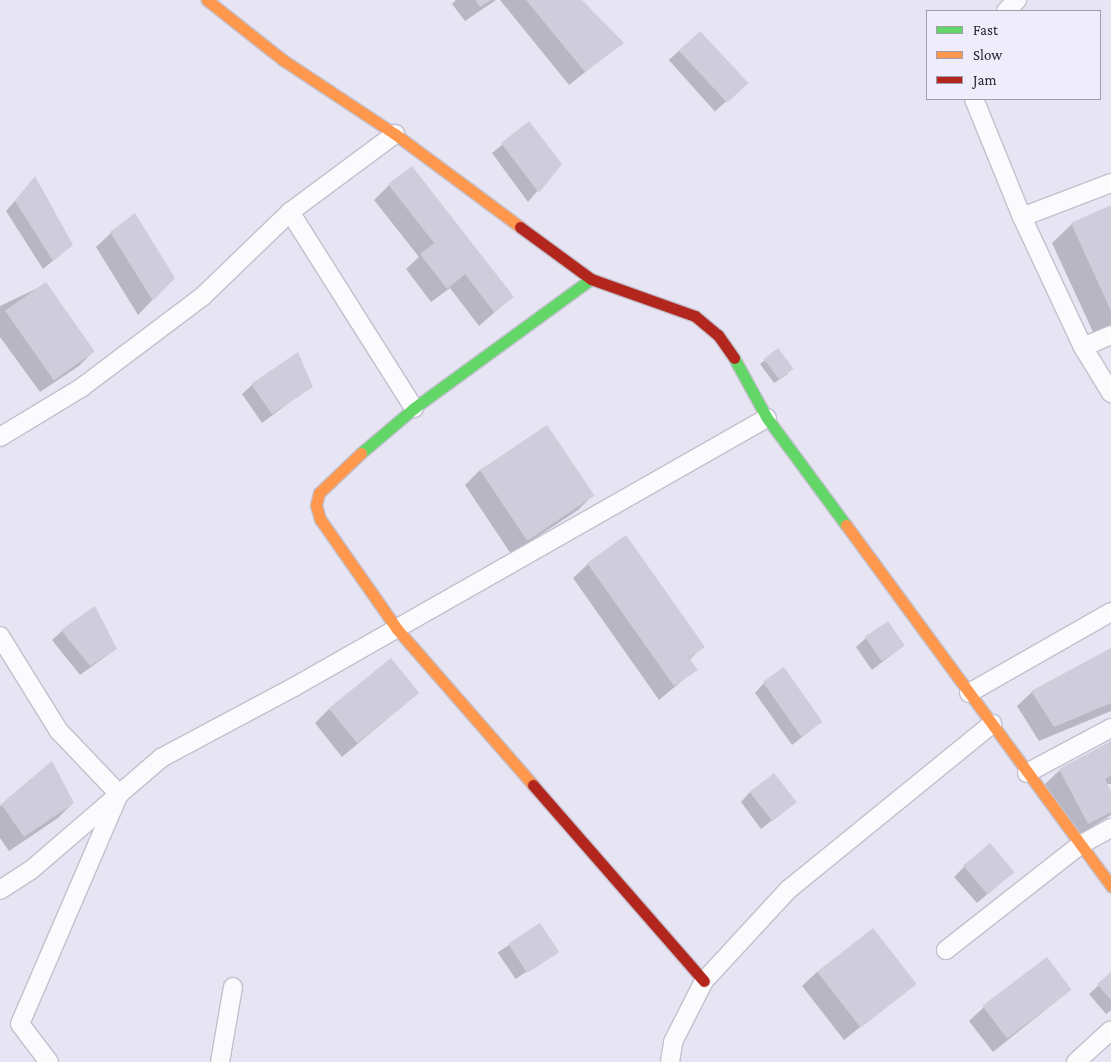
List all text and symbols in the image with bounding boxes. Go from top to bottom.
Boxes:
legend [926,10,1101,100]
text: Fast [973,22,998,38]
text: Slow [973,47,1002,63]
text: Jam [973,72,996,88]

